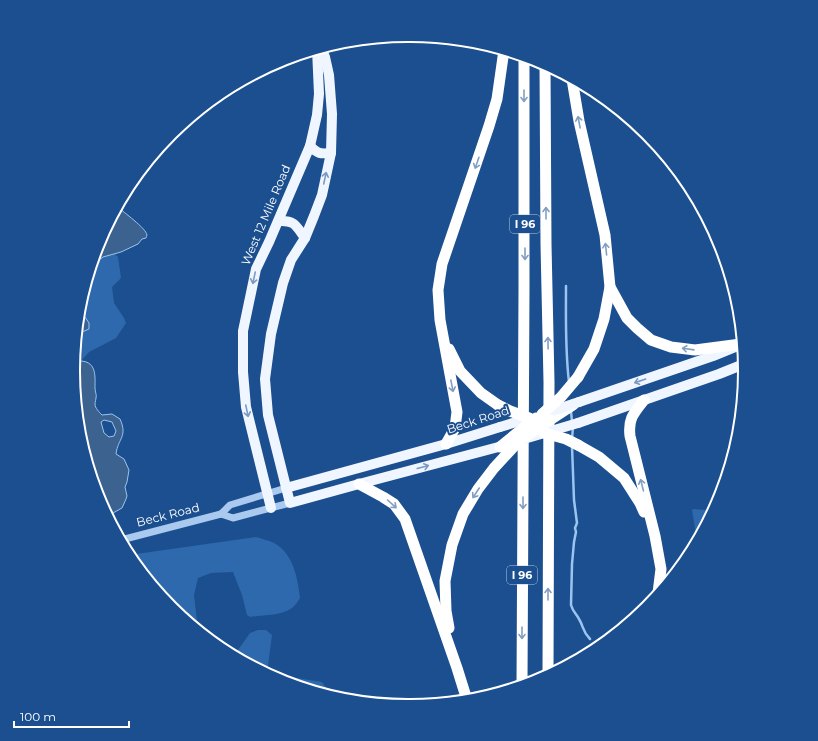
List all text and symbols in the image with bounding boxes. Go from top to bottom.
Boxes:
one-way arrow [520,89,528,102]
one-way arrow [575,115,583,128]
one-way arrow [473,156,480,169]
street label: West 12 Mile Road [238,162,294,267]
one-way arrow [322,172,330,185]
one-way arrow [542,207,550,220]
road number: I 96 [510,215,540,233]
one-way arrow [602,243,610,256]
one-way arrow [521,247,529,260]
one-way arrow [250,271,258,284]
one-way arrow [544,337,552,350]
one-way arrow [682,345,695,353]
one-way arrow [634,378,647,385]
one-way arrow [448,379,456,392]
street label: Beck Road [445,402,511,437]
one-way arrow [244,404,252,417]
one-way arrow [416,463,429,470]
one-way arrow [638,478,645,491]
one-way arrow [472,487,480,498]
one-way arrow [519,496,527,509]
street label: Beck Road [135,499,201,530]
one-way arrow [387,499,397,508]
road number: I 96 [507,566,537,584]
one-way arrow [544,588,552,601]
one-way arrow [518,626,526,639]
scale bar [14,703,129,729]
text: 100 m [20,709,56,724]

